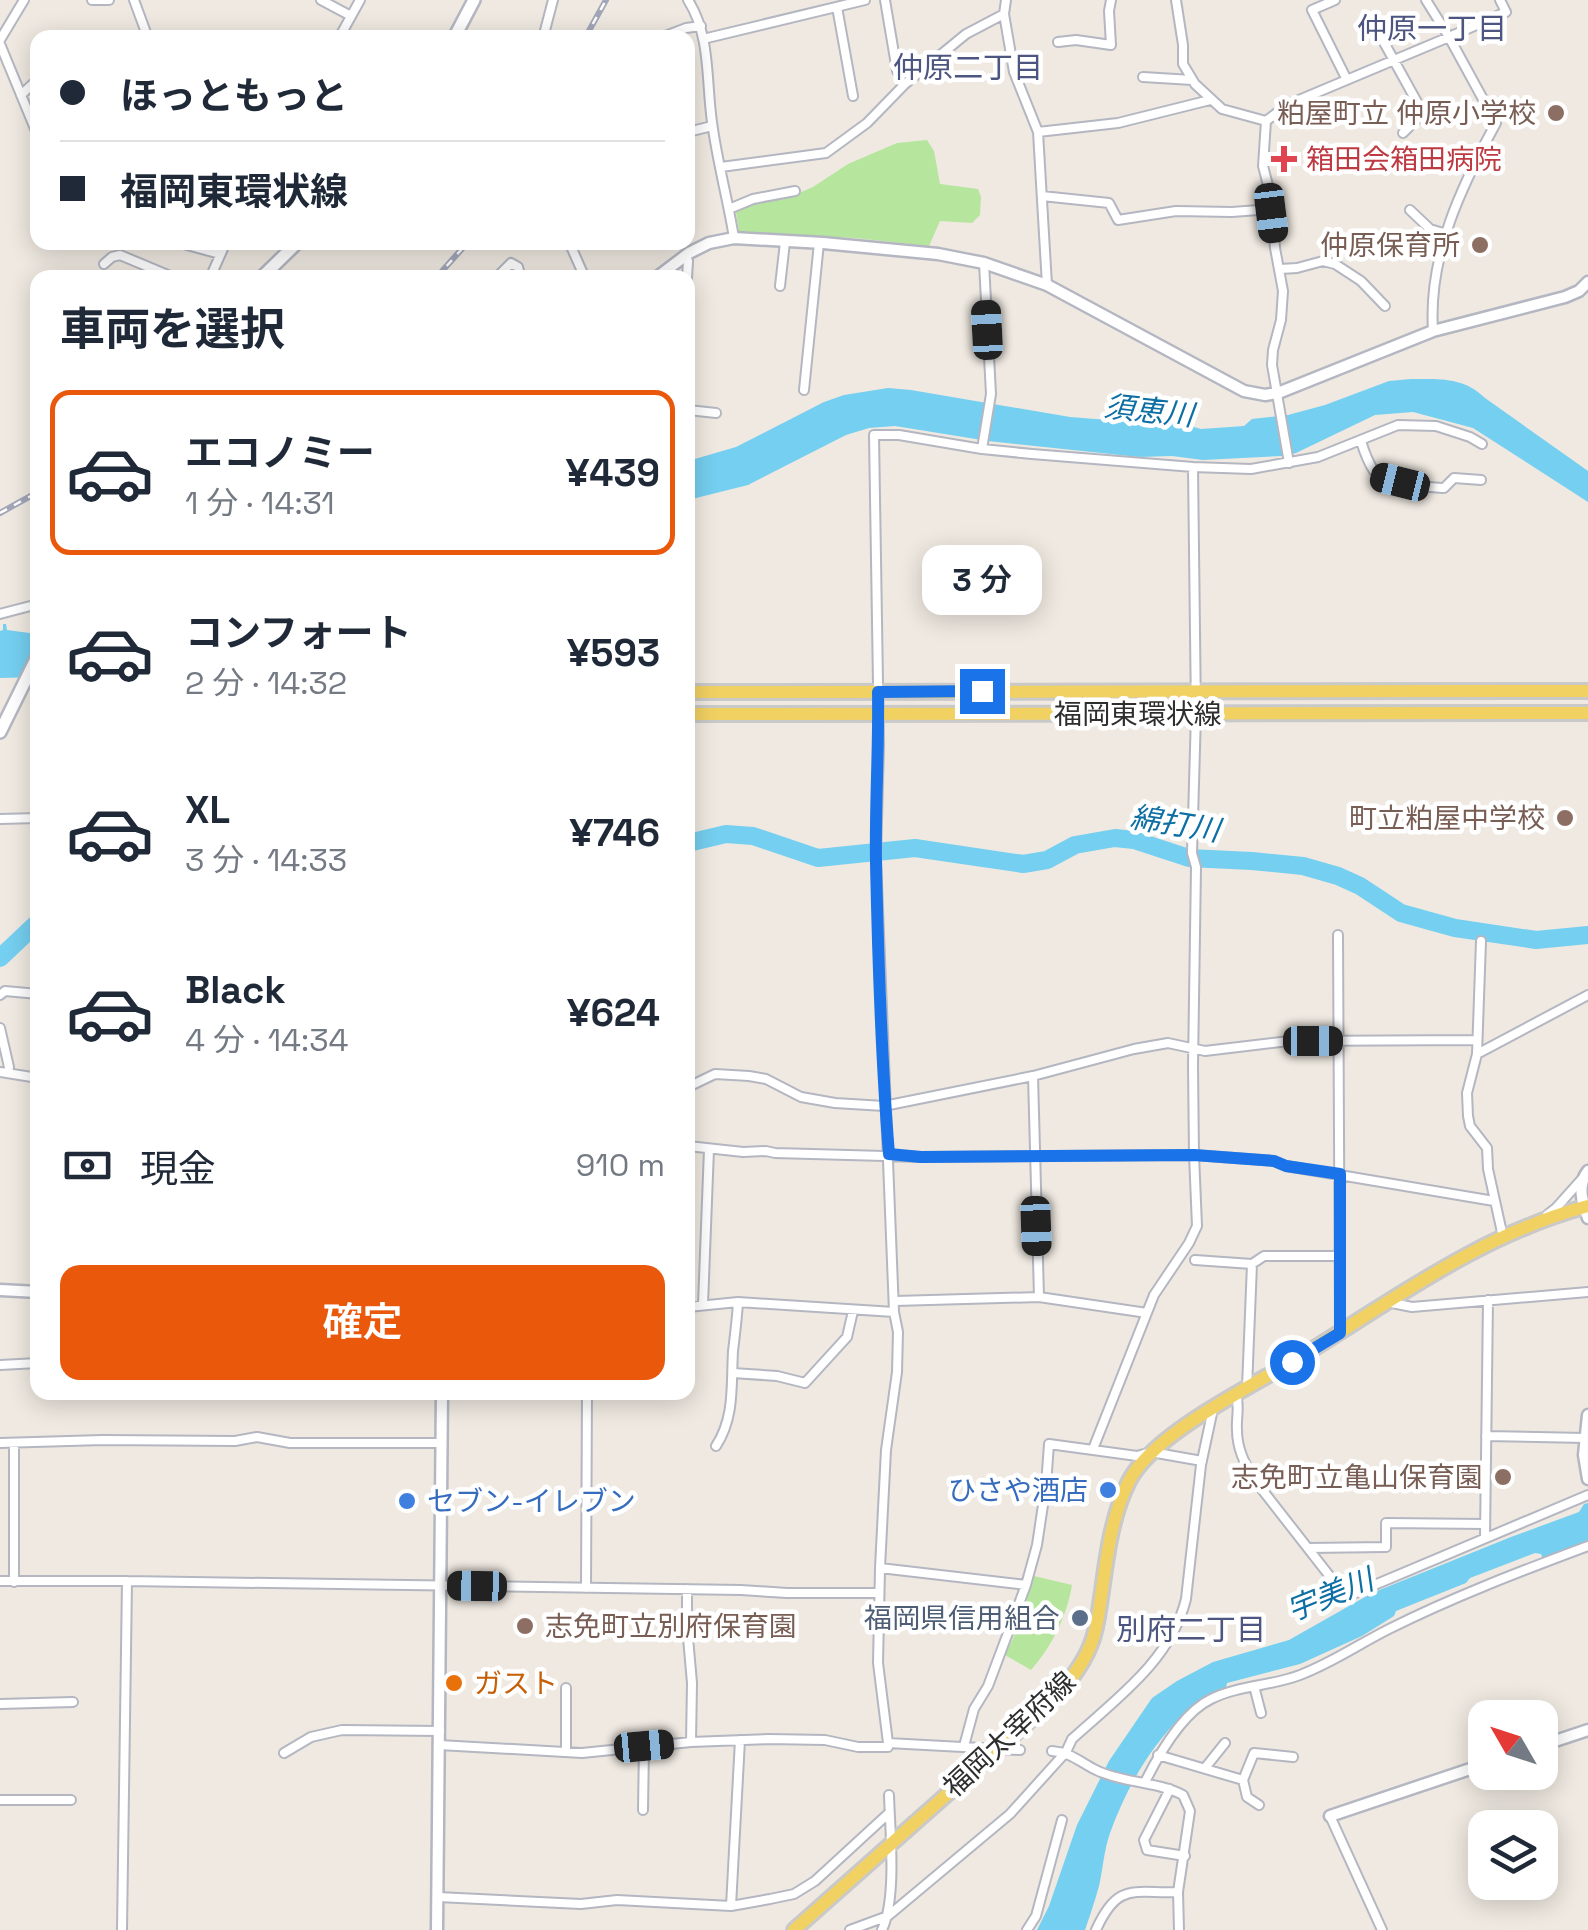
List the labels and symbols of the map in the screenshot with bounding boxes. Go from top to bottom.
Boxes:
district label: 仲原一丁目 [1357,9,1507,48]
district label: 仲原二丁目 [893,48,1043,87]
place label: 粕屋町立 仲原小学校 [1277,95,1536,131]
marker: 粕屋町立 仲原小学校 [1545,102,1567,124]
place label: 箱田会箱田病院 [1306,141,1502,177]
marker: 箱田会箱田病院 [1271,146,1297,172]
car [1252,181,1290,245]
place label: 仲原保育所 [1320,227,1460,263]
marker: 仲原保育所 [1469,234,1491,256]
car [970,299,1004,361]
water label: 須恵川 [1102,386,1199,435]
car [1367,460,1433,504]
callout: 3 分 [922,546,1042,616]
route end [960,669,1005,714]
street label: 福岡東環状線 [1054,696,1222,732]
water label: 綿打川 [1128,797,1226,850]
place label: 町立粕屋中学校 [1349,800,1545,836]
marker: 町立粕屋中学校 [1554,807,1576,829]
car [1283,1026,1343,1056]
car [1020,1195,1052,1257]
route start [1270,1340,1315,1385]
place label: 志免町立亀山保育園 [1231,1459,1483,1495]
marker: 志免町立亀山保育園 [1492,1466,1514,1488]
place label: ひさや酒店 [948,1472,1088,1508]
marker: ひさや酒店 [1097,1479,1119,1501]
place label: セブン-イレブン [427,1483,636,1519]
marker: セブン-イレブン [396,1490,418,1512]
water label: 宇美川 [1281,1558,1382,1629]
car [447,1570,507,1602]
place label: 福岡県信用組合 [864,1600,1060,1636]
marker: 福岡県信用組合 [1069,1607,1091,1629]
place label: 志免町立別府保育園 [545,1608,797,1644]
district label: 別府二丁目 [1116,1610,1266,1649]
marker: 志免町立別府保育園 [514,1615,536,1637]
street label: 福岡太宰府線 [935,1664,1083,1804]
place label: ガスト [474,1665,558,1701]
marker: ガスト [443,1672,465,1694]
north arrow [1468,1700,1558,1790]
car [613,1728,675,1764]

